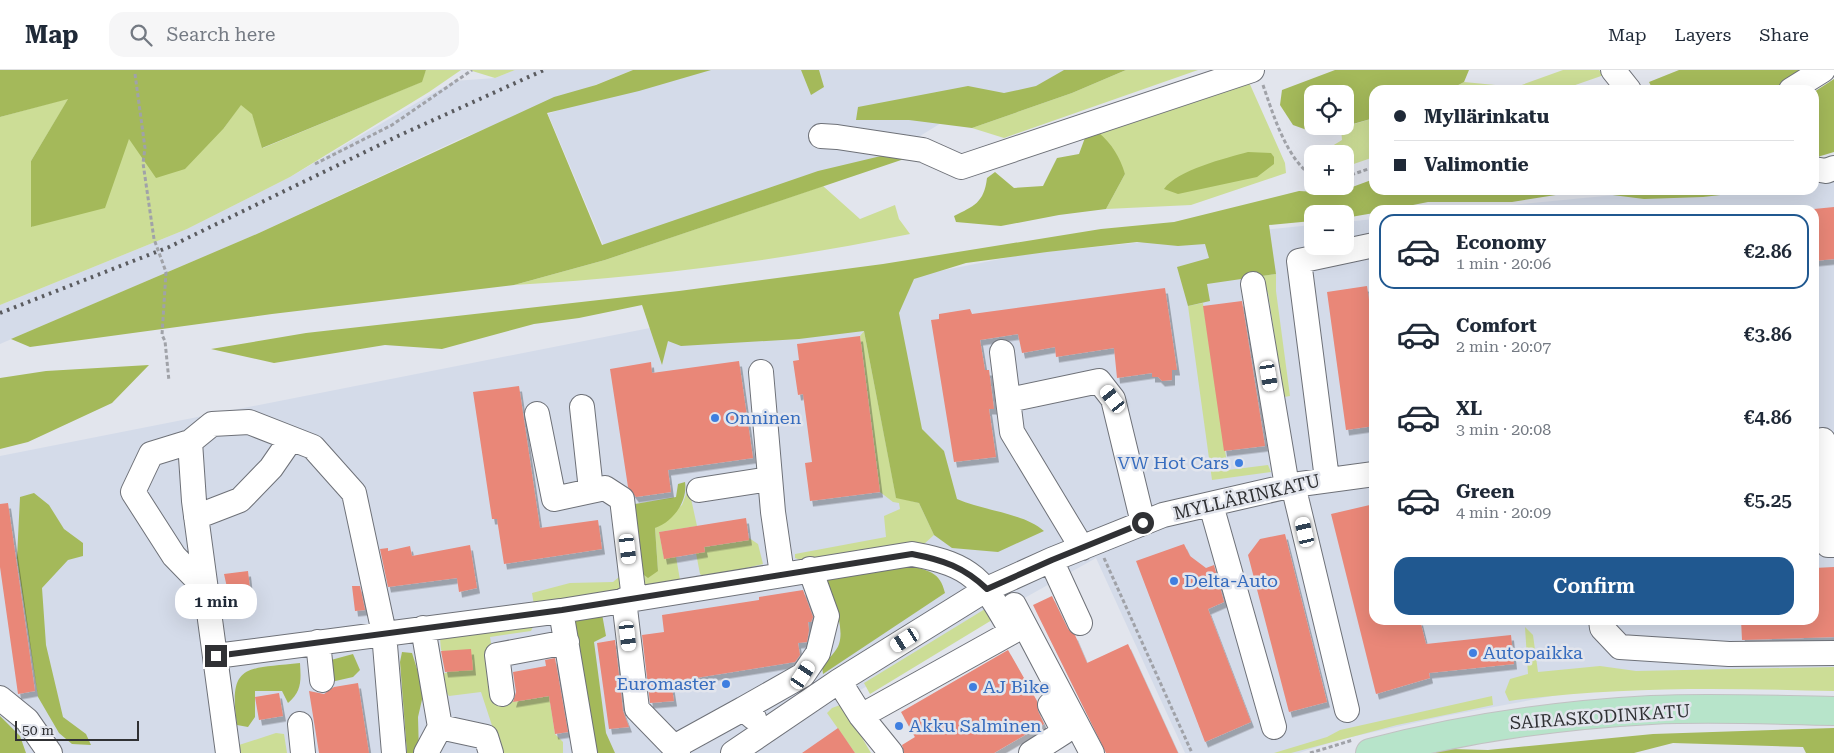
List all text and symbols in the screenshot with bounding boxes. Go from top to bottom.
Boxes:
search box [109,12,459,57]
text: Map [25,21,79,49]
icon: search [127,21,155,49]
text: Search here [167,23,275,46]
text: Map [1608,24,1647,45]
text: Layers [1675,24,1731,45]
text: Share [1759,24,1809,45]
map controls [1304,85,1354,255]
button: locate [1304,85,1354,135]
text: Myllärinkatu [1424,105,1549,128]
button: + [1304,145,1354,195]
text: Valimontie [1424,153,1529,176]
button: − [1304,205,1354,255]
icon: car [1396,229,1441,274]
text: Economy [1456,231,1546,254]
text: €2.86 [1744,240,1792,263]
text: 1 min · 20:06 [1456,254,1551,273]
icon: car [1396,312,1441,357]
text: Comfort [1456,314,1537,337]
text: €3.86 [1744,323,1792,346]
text: 2 min · 20:07 [1456,337,1551,356]
car [1259,360,1278,392]
car [1097,383,1128,415]
icon: car [1396,395,1441,440]
text: XL [1456,397,1482,420]
text: €4.86 [1744,406,1792,429]
place label: Onninen [725,407,802,428]
marker: Onninen [709,412,721,424]
text: 3 min · 20:08 [1456,420,1551,439]
place label: VW Hot Cars [1118,452,1229,473]
marker: VW Hot Cars [1233,457,1245,469]
street label: MYLLÄRINKATU [1171,469,1322,524]
icon: car [1396,478,1441,523]
text: Green [1456,480,1514,503]
text: €5.25 [1744,489,1792,512]
text: 4 min · 20:09 [1456,503,1551,522]
route start [1132,512,1154,534]
car [1294,516,1315,548]
car [618,533,637,565]
button: Confirm [1394,557,1794,615]
place label: Delta-Auto [1184,570,1278,591]
marker: Delta-Auto [1168,575,1180,587]
callout: 1 min [175,584,257,618]
text: 1 min [194,592,238,611]
car [618,620,637,652]
car [888,626,921,654]
place label: Autopaikka [1483,642,1583,663]
route end [205,645,227,667]
marker: Autopaikka [1467,647,1479,659]
car [788,658,817,692]
place label: Euromaster [617,673,716,694]
place label: AJ Bike [983,676,1049,697]
marker: Euromaster [720,678,732,690]
marker: AJ Bike [967,681,979,693]
street label: SAIRASKODINKATU [1509,700,1691,733]
place label: Akku Salminen [909,715,1042,736]
scale bar [15,718,139,741]
marker: Akku Salminen [893,720,905,732]
text: 50 m [22,722,54,738]

